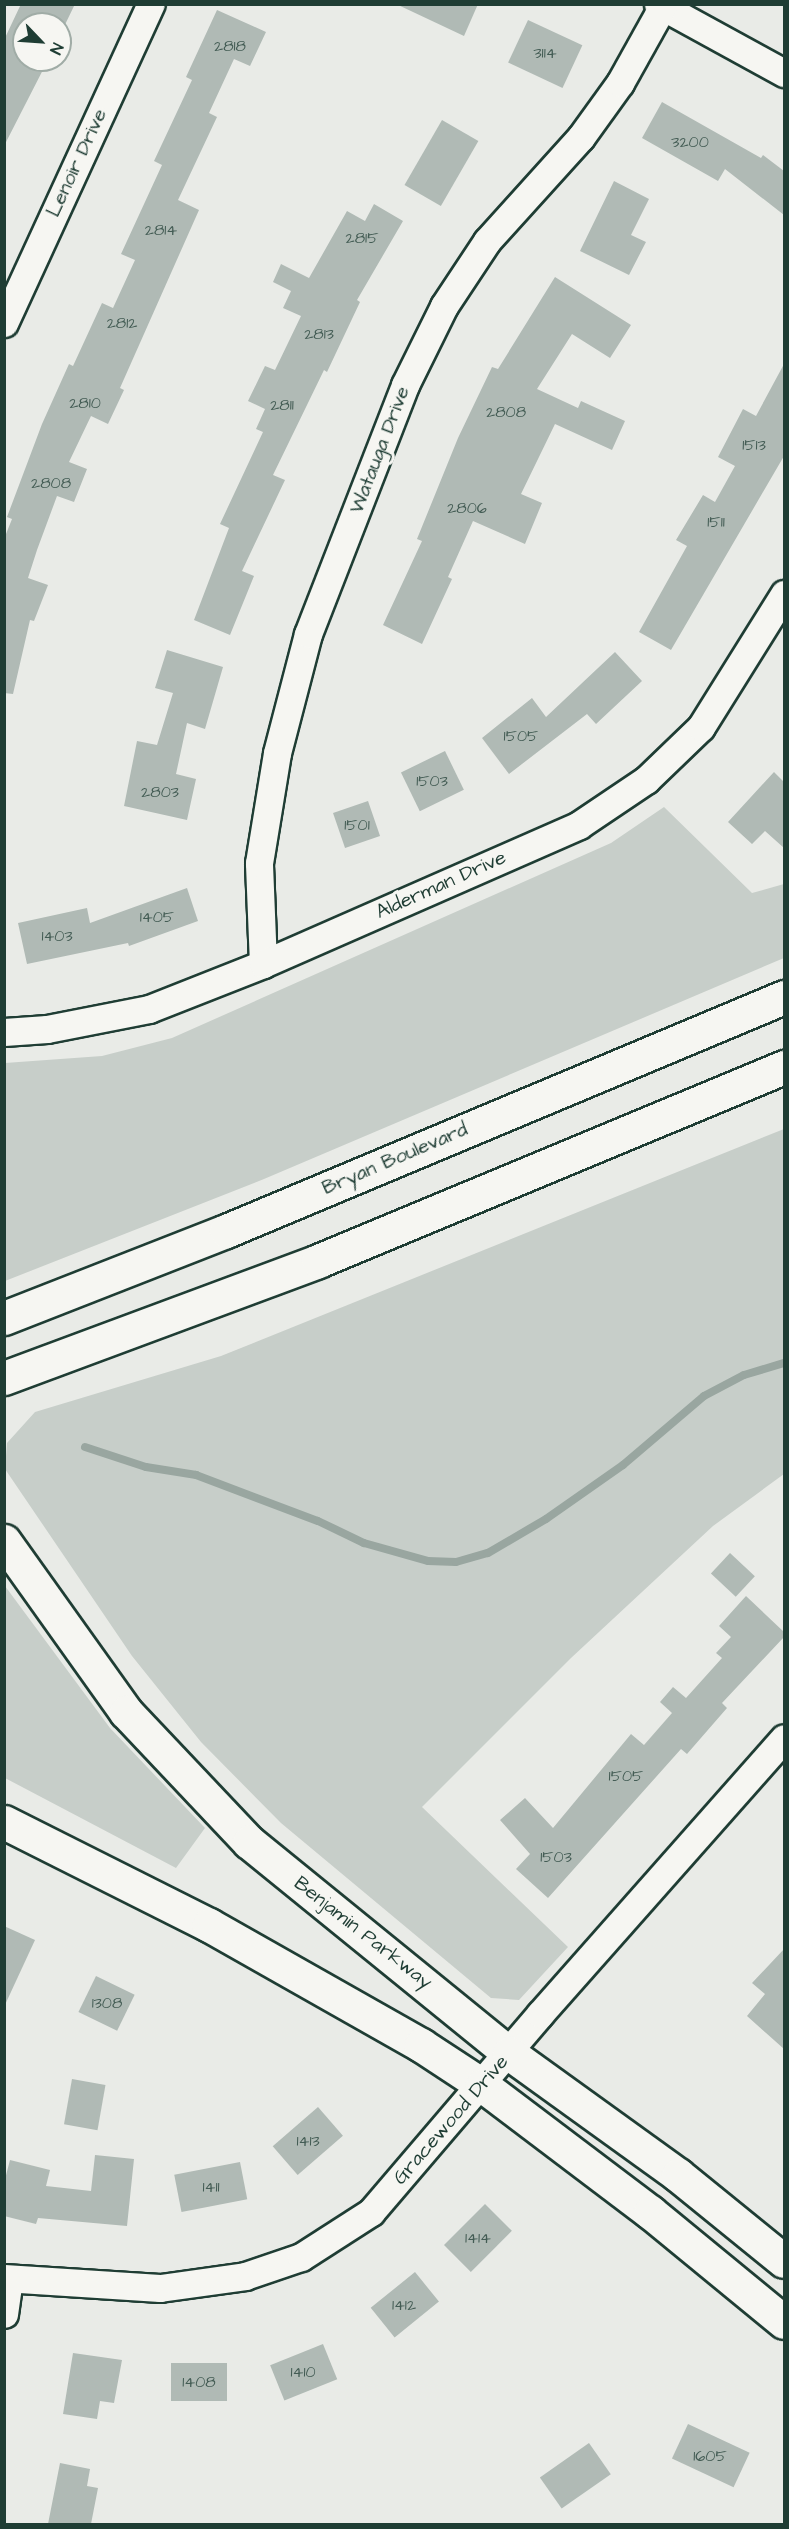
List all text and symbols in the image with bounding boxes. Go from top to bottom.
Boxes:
north arrow [12,12,72,72]
house number: 2818 [214,36,246,56]
text: N [44,40,69,58]
house number: 3114 [533,43,557,63]
street label: Lenoir Drive [42,105,112,221]
house number: 3200 [671,132,709,152]
house number: 2814 [145,220,177,240]
house number: 2815 [346,228,378,248]
house number: 2812 [107,313,137,333]
house number: 2813 [304,324,334,344]
street label: Watauga Drive [345,383,415,517]
house number: 2810 [69,393,101,413]
house number: 2811 [270,395,294,415]
house number: 2808 [486,402,526,422]
house number: 1513 [742,435,766,455]
house number: 2808 [31,473,71,493]
house number: 2806 [447,498,487,518]
house number: 1511 [707,512,725,532]
house number: 1505 [504,726,538,746]
house number: 1503 [416,771,448,791]
house number: 2803 [141,782,179,802]
house number: 1501 [344,815,370,835]
street label: Alderman Drive [372,846,510,924]
house number: 1405 [140,907,174,927]
house number: 1403 [41,926,73,946]
street label: Bryan Boulevard [319,1118,471,1200]
house number: 1505 [609,1766,643,1786]
house number: 1503 [540,1847,572,1867]
street label: Benjamin Parkway [289,1872,437,1994]
house number: 1308 [92,1993,122,2013]
street label: Gracewood Drive [388,2050,514,2190]
house number: 1413 [296,2131,320,2151]
house number: 1411 [202,2177,220,2197]
house number: 1414 [465,2228,491,2248]
house number: 1412 [392,2295,416,2315]
house number: 1410 [290,2362,316,2382]
house number: 1408 [182,2372,216,2392]
house number: 1605 [693,2446,727,2466]

